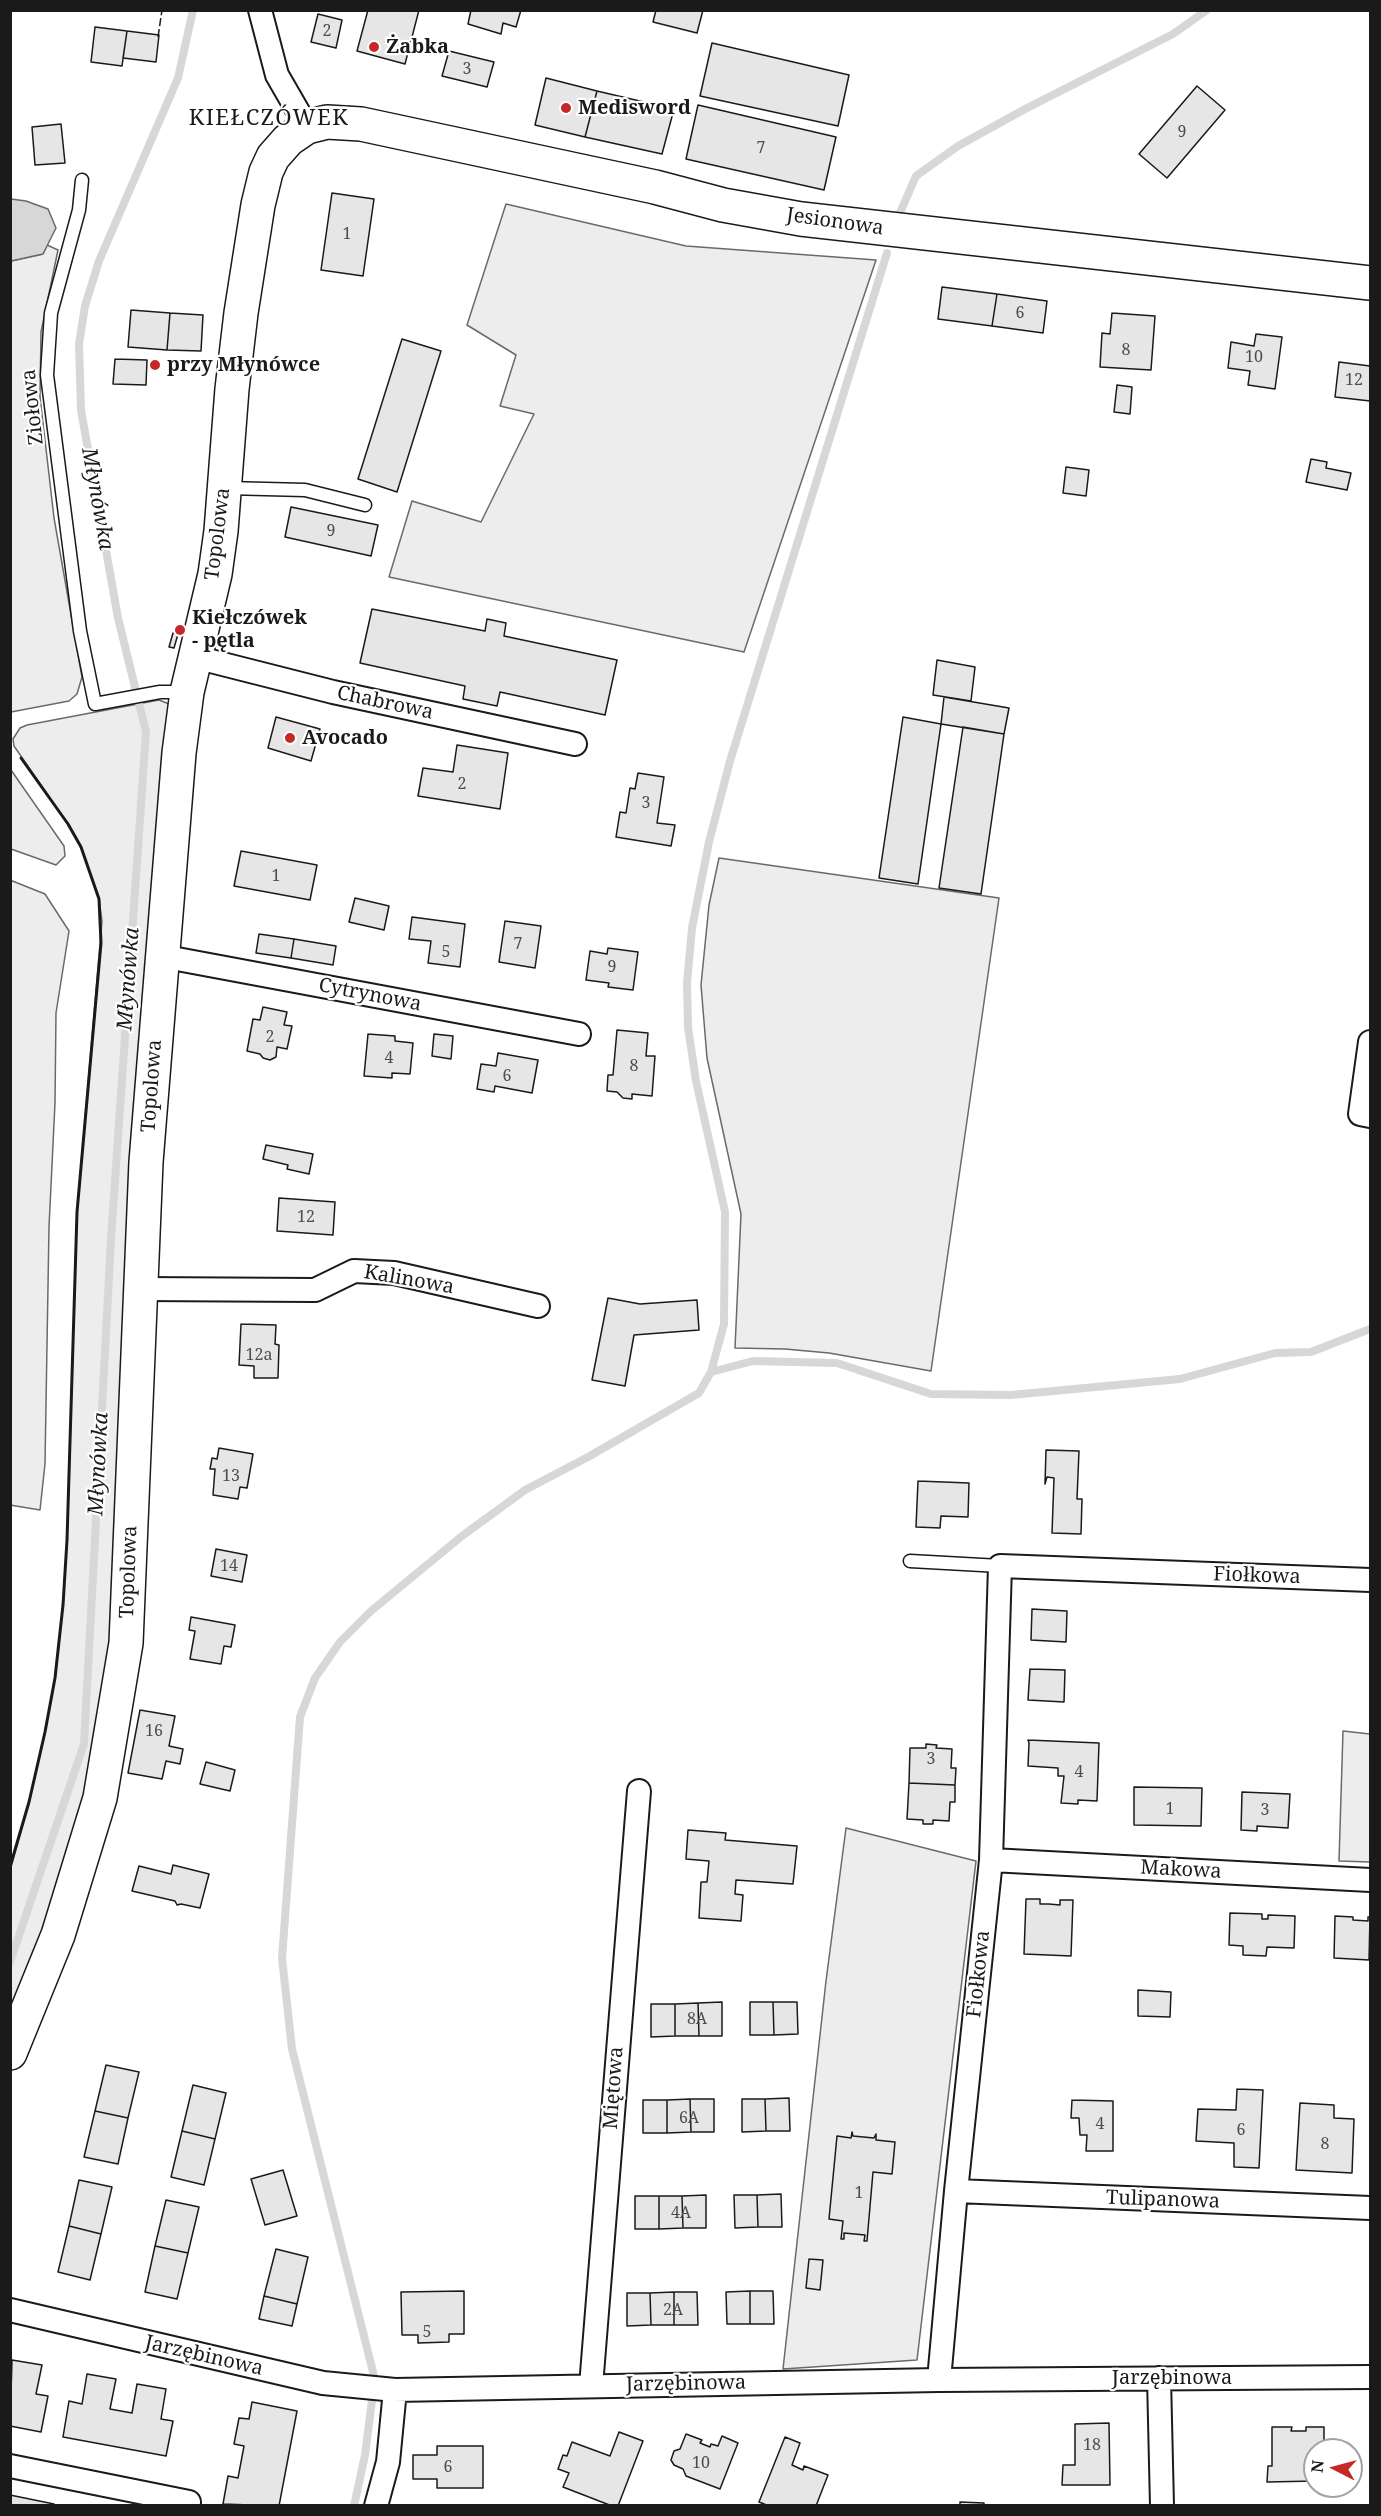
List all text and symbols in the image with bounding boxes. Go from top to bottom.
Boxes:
house number: 2 [323,21,331,41]
place label: Żabka [386,35,449,59]
marker: Żabka [367,40,381,54]
house number: 3 [463,59,471,79]
place label: Medisword [578,96,691,120]
marker: Medisword [559,101,573,115]
district label: KIEŁCZÓWEK [189,106,349,132]
house number: 9 [1178,122,1186,142]
house number: 7 [757,138,765,158]
street label: Jesionowa [785,203,885,241]
house number: 1 [343,224,351,244]
house number: 6 [1016,303,1024,323]
house number: 8 [1122,340,1130,360]
house number: 10 [1245,347,1263,367]
place label: przy Młynówce [167,353,320,377]
marker: przy Młynówce [148,358,162,372]
street label: Ziołowa [17,368,49,446]
house number: 12 [1345,370,1363,390]
water label: Młynówka [76,446,118,552]
street label: Topolowa [200,486,236,582]
house number: 9 [327,521,335,541]
place label: Kiełczówek - pętla [192,606,307,653]
marker: Kiełczówek - pętla [173,623,187,637]
street label: Chabrowa [335,681,435,725]
place label: Avocado [302,726,388,750]
marker: Avocado [283,731,297,745]
house number: 2 [458,774,466,794]
house number: 3 [642,793,650,813]
house number: 1 [272,866,280,886]
water label: Młynówka [113,926,145,1032]
house number: 7 [514,934,522,954]
house number: 5 [442,942,450,962]
house number: 9 [608,957,616,977]
street label: Cytrynowa [317,973,423,1017]
house number: 2 [266,1027,274,1047]
street label: Topolowa [137,1039,167,1133]
house number: 4 [385,1048,393,1068]
house number: 8 [630,1056,638,1076]
house number: 6 [503,1066,511,1086]
house number: 12 [297,1207,315,1227]
street label: Kalinowa [362,1260,456,1300]
house number: 12a [246,1345,272,1365]
water label: Młynówka [84,1412,114,1516]
house number: 13 [222,1466,240,1486]
street label: Topolowa [115,1525,143,1619]
house number: 14 [220,1556,238,1576]
street label: Fiołkowa [1213,1562,1301,1590]
house number: 16 [145,1721,163,1741]
house number: 3 [927,1749,935,1769]
house number: 4 [1075,1762,1083,1782]
house number: 1 [1166,1799,1174,1819]
house number: 3 [1261,1800,1269,1820]
street label: Makowa [1140,1856,1222,1884]
street label: Fiołkowa [962,1929,996,2019]
house number: 8A [687,2009,707,2029]
street label: Miętowa [599,2046,629,2130]
house number: 6A [679,2108,699,2128]
house number: 4 [1096,2114,1104,2134]
house number: 6 [1237,2120,1245,2140]
house number: 8 [1321,2134,1329,2154]
house number: 1 [855,2183,863,2203]
street label: Tulipanowa [1106,2186,1220,2214]
house number: 4A [671,2203,691,2223]
house number: 2A [663,2300,683,2320]
house number: 5 [423,2322,431,2342]
street label: Jarzębinowa [143,2331,265,2381]
street label: Jarzębinowa [1112,2366,1232,2390]
street label: Jarzębinowa [626,2371,746,2397]
house number: 18 [1083,2435,1101,2455]
north arrow [1303,2438,1363,2498]
house number: 10 [692,2453,710,2473]
house number: 6 [444,2457,452,2477]
text: N [1305,2459,1329,2474]

